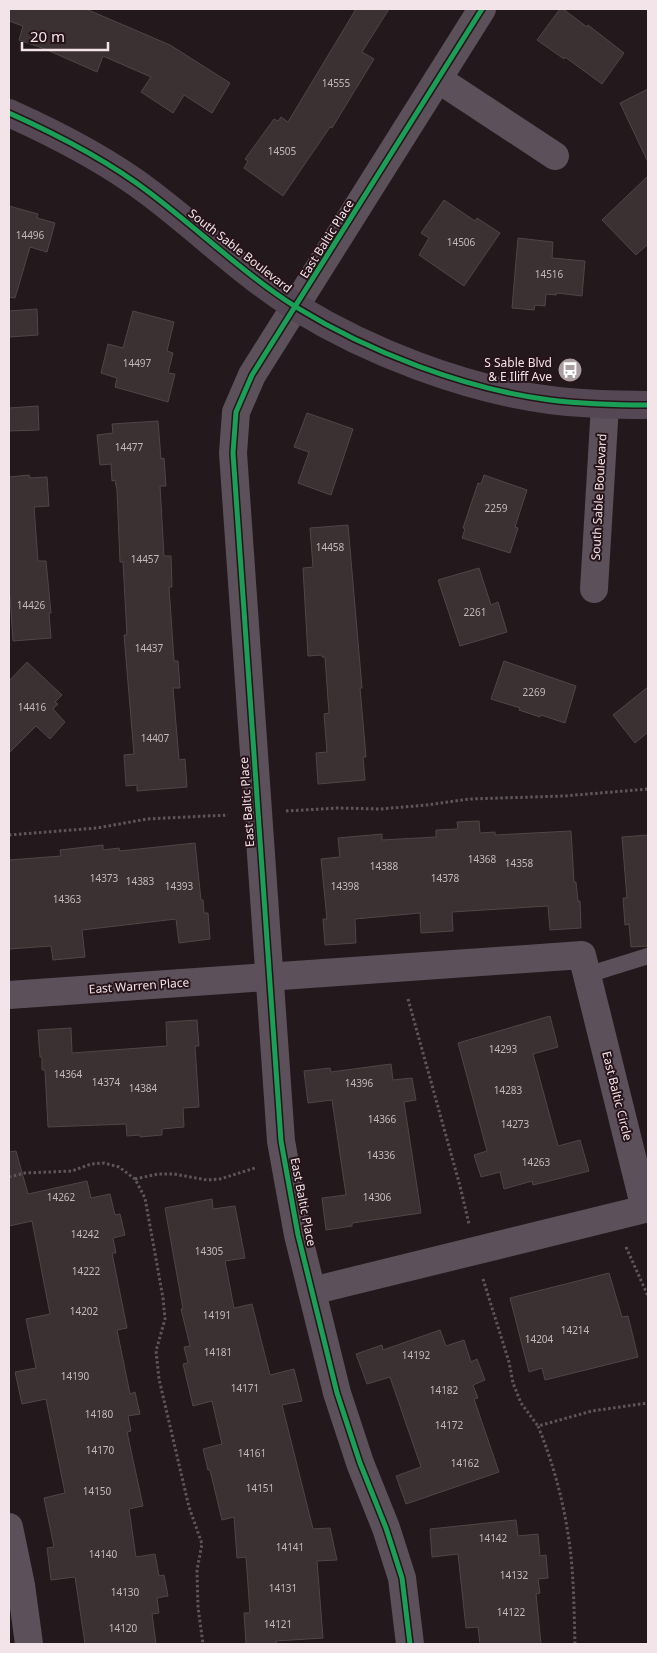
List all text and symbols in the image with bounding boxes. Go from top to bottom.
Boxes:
scale bar [22,20,109,52]
text: 20 m [30,26,65,46]
house number: 14555 [322,76,351,90]
house number: 14505 [268,144,297,158]
street label: East Baltic Place [295,196,358,281]
street label: South Sable Boulevard [185,205,296,296]
house number: 14496 [16,228,45,242]
house number: 14506 [447,235,476,249]
house number: 14516 [535,267,564,281]
place label: S Sable Blvd & E Iliff Ave [484,354,552,385]
house number: 14497 [123,356,152,370]
bus stop icon: S Sable Blvd & E Iliff Ave [557,357,583,383]
street label: South Sable Boulevard [587,433,610,561]
house number: 14477 [115,440,144,454]
house number: 2259 [485,501,508,515]
house number: 14458 [316,540,345,554]
house number: 14457 [131,552,160,566]
house number: 14426 [17,598,46,612]
house number: 2261 [464,605,486,619]
house number: 14437 [135,641,164,655]
house number: 2269 [523,685,546,699]
house number: 14416 [18,700,47,714]
house number: 14407 [141,731,170,745]
street label: East Baltic Place [235,756,258,848]
house number: 14368 [468,852,497,866]
house number: 14358 [505,856,534,870]
house number: 14388 [370,859,399,873]
house number: 14373 [90,871,119,885]
house number: 14378 [431,871,460,885]
house number: 14383 [126,874,155,888]
house number: 14393 [165,879,194,893]
house number: 14398 [331,879,360,893]
house number: 14363 [53,892,82,906]
street label: East Warren Place [88,973,190,997]
house number: 14293 [489,1042,518,1056]
street label: East Baltic Circle [598,1049,637,1143]
house number: 14364 [54,1067,83,1081]
house number: 14374 [92,1075,121,1089]
house number: 14396 [345,1076,374,1090]
house number: 14384 [129,1081,158,1095]
house number: 14283 [494,1083,523,1097]
house number: 14366 [368,1112,397,1126]
house number: 14273 [501,1117,530,1131]
house number: 14336 [367,1148,396,1162]
house number: 14263 [522,1155,551,1169]
street label: East Baltic Place [287,1156,320,1248]
house number: 14262 [47,1190,76,1204]
house number: 14306 [363,1190,392,1204]
house number: 14242 [71,1227,100,1241]
house number: 14305 [195,1244,224,1258]
house number: 14222 [72,1264,101,1278]
house number: 14202 [70,1304,99,1318]
house number: 14191 [203,1308,231,1322]
house number: 14214 [561,1323,590,1337]
house number: 14204 [525,1332,554,1346]
house number: 14181 [204,1345,232,1359]
house number: 14192 [402,1348,431,1362]
house number: 14190 [61,1369,90,1383]
house number: 14171 [231,1381,259,1395]
house number: 14182 [430,1383,459,1397]
house number: 14180 [85,1407,114,1421]
house number: 14172 [435,1418,464,1432]
house number: 14170 [86,1443,115,1457]
house number: 14161 [238,1446,266,1460]
house number: 14162 [451,1456,480,1470]
house number: 14151 [246,1481,274,1495]
house number: 14150 [83,1484,112,1498]
house number: 14142 [479,1531,508,1545]
house number: 14141 [276,1540,304,1554]
house number: 14140 [89,1547,118,1561]
house number: 14132 [500,1568,529,1582]
house number: 14131 [269,1581,297,1595]
house number: 14130 [111,1585,140,1599]
house number: 14122 [497,1605,526,1619]
house number: 14121 [264,1617,292,1631]
house number: 14120 [109,1621,138,1635]

